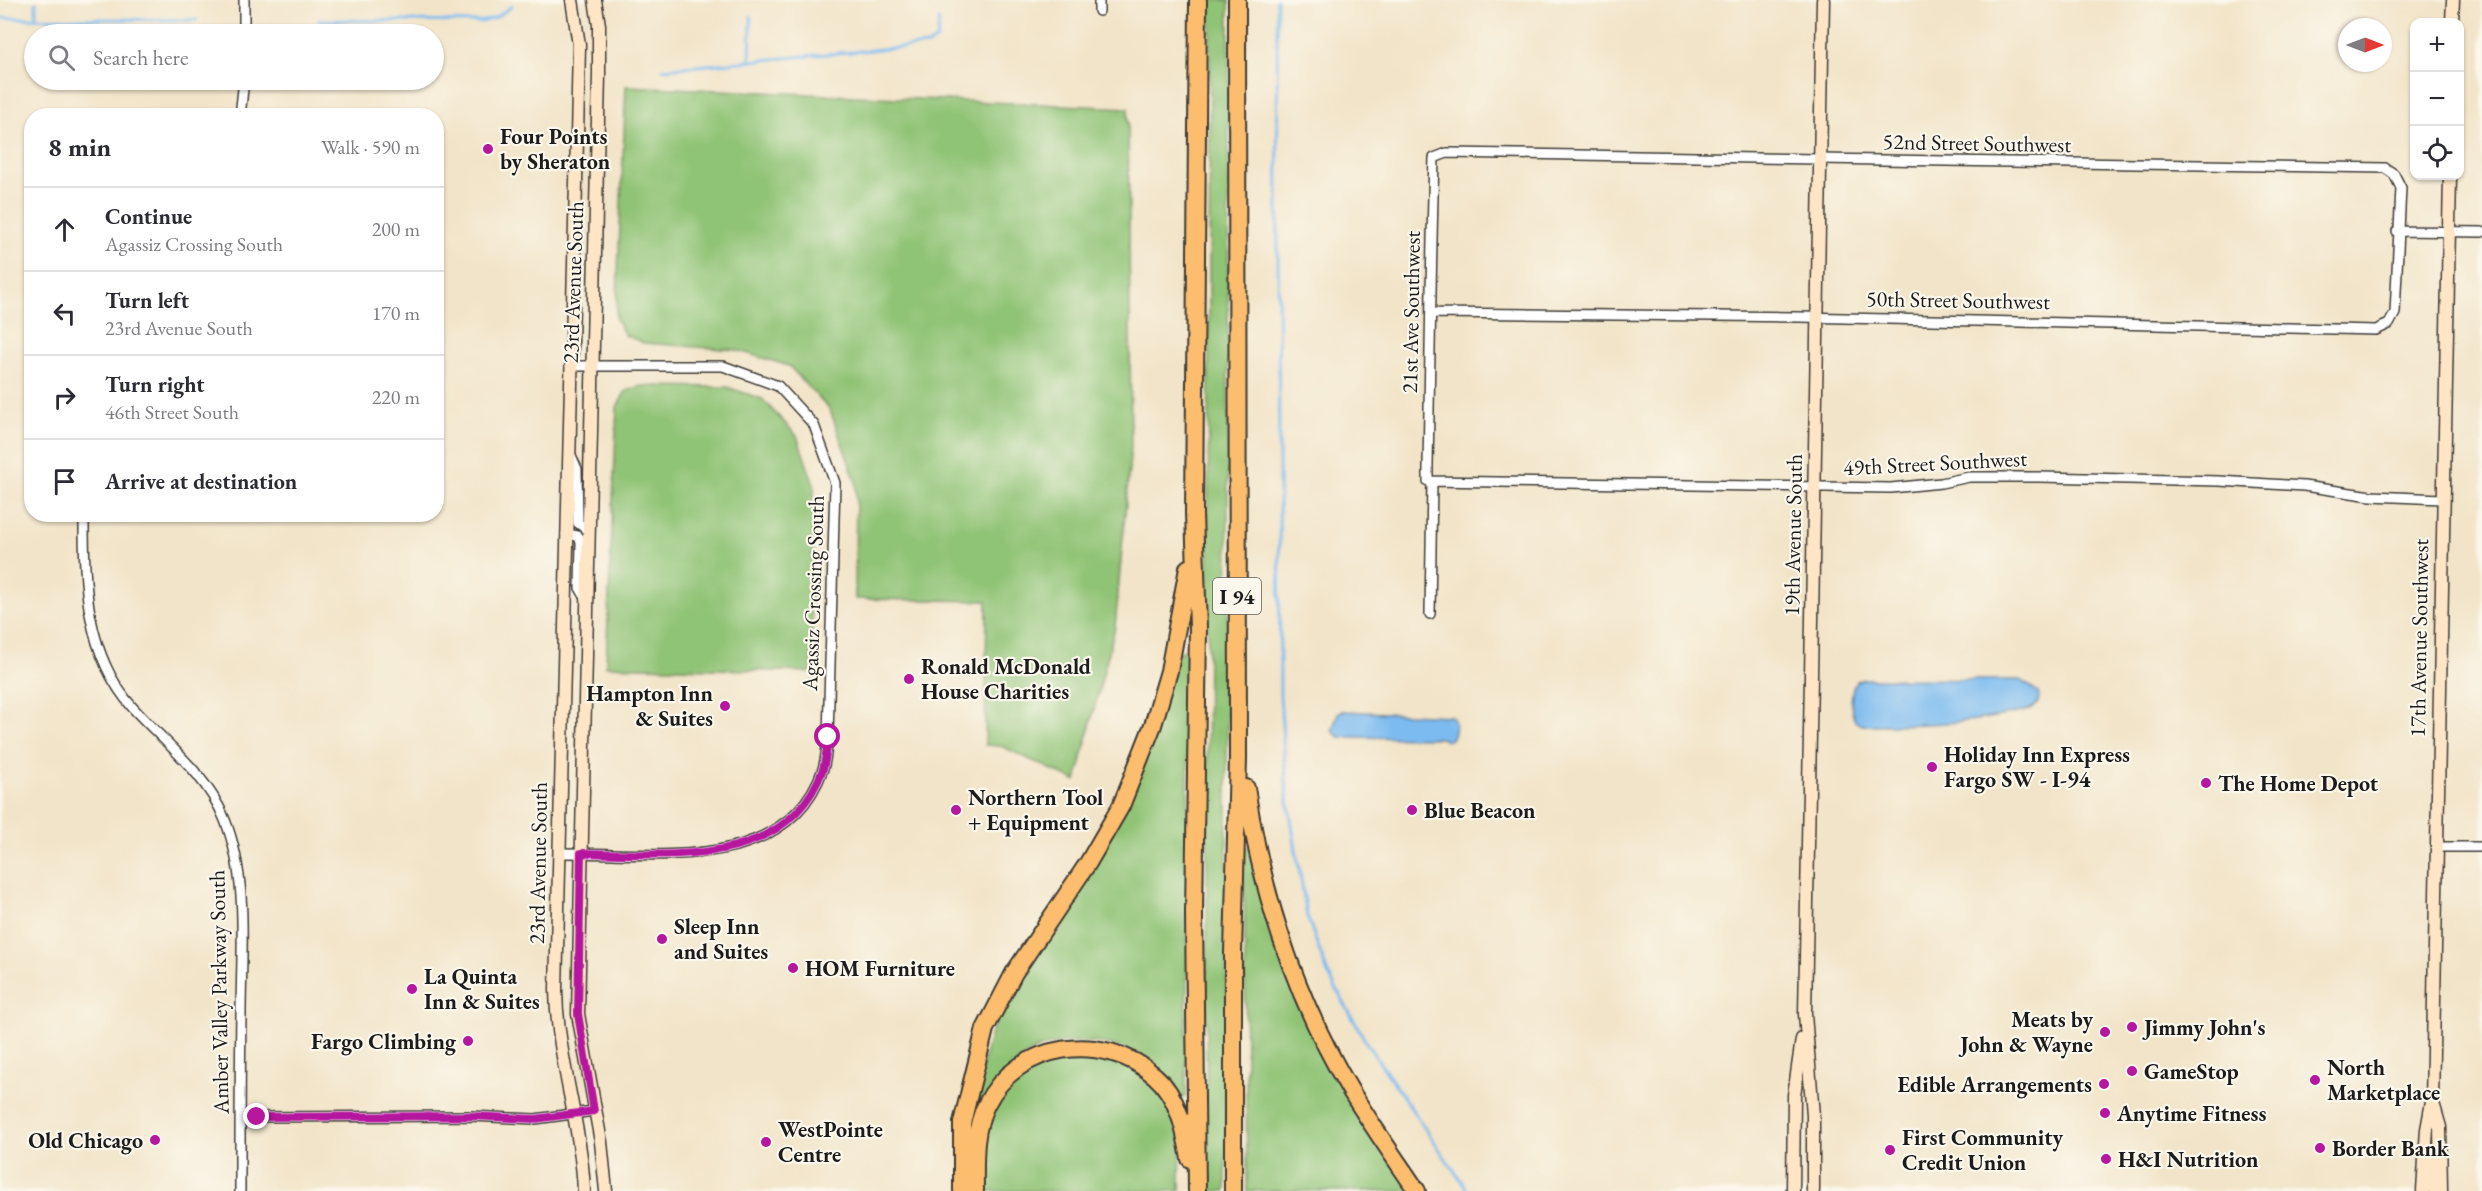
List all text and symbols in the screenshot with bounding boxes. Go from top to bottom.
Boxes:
north arrow [2338,18,2392,72]
map controls [2410,18,2464,180]
button: + [2410,18,2464,72]
search box [24,24,444,90]
icon: search [45,41,78,74]
text: Search here [93,43,188,72]
button: − [2410,72,2464,126]
place label: Four Points by Sheraton [500,122,611,176]
button: locate [2410,126,2464,180]
street label: 52nd Street Southwest [1882,127,2072,159]
text: 8 min [48,130,111,164]
text: Walk · 590 m [321,134,420,160]
marker: Four Points by Sheraton [481,142,495,156]
street label: 23rd Avenue South [556,200,590,364]
text: Continue [105,202,192,231]
icon: ahead [48,213,81,246]
text: 200 m [372,216,420,242]
street label: 21st Ave Southwest [1395,230,1427,394]
text: Agassiz Crossing South [105,231,283,257]
street label: 50th Street Southwest [1866,284,2050,316]
text: Turn left [105,286,189,315]
icon: left [48,297,81,330]
text: 170 m [372,300,420,326]
text: 23rd Avenue South [105,315,253,341]
text: Turn right [105,370,204,399]
icon: right [48,381,81,414]
text: 220 m [372,384,420,410]
text: 46th Street South [105,399,239,425]
street label: 49th Street Southwest [1842,444,2028,482]
street label: 19th Avenue South [1777,454,1809,616]
icon: arrive [48,465,81,498]
text: Arrive at destination [105,467,297,496]
street label: Agassiz Crossing South [795,495,831,692]
street label: 17th Avenue Southwest [2403,538,2435,738]
road number: I 94 [1213,578,1261,614]
place label: Ronald McDonald House Charities [921,652,1091,706]
marker: Ronald McDonald House Charities [902,672,916,686]
place label: Hampton Inn & Suites [586,679,714,733]
marker: Hampton Inn & Suites [718,699,732,713]
route start [814,723,840,749]
place label: Holiday Inn Express Fargo SW - I-94 [1944,740,2130,794]
marker: Holiday Inn Express Fargo SW - I-94 [1925,760,1939,774]
place label: The Home Depot [2218,769,2379,798]
marker: The Home Depot [2199,776,2213,790]
street label: 23rd Avenue South [522,782,554,944]
place label: Northern Tool + Equipment [968,783,1103,837]
place label: Blue Beacon [1424,796,1536,825]
marker: Northern Tool + Equipment [949,803,963,817]
marker: Blue Beacon [1405,803,1419,817]
street label: Amber Valley Parkway South [202,870,236,1115]
place label: Sleep Inn and Suites [674,912,768,966]
marker: Sleep Inn and Suites [655,932,669,946]
place label: HOM Furniture [805,954,955,983]
marker: HOM Furniture [786,961,800,975]
place label: La Quinta Inn & Suites [424,962,540,1016]
marker: La Quinta Inn & Suites [405,982,419,996]
place label: Meats by John & Wayne [1958,1005,2093,1059]
place label: Jimmy John's [2142,1013,2266,1042]
marker: Jimmy John's [2125,1020,2139,1034]
marker: Meats by John & Wayne [2098,1025,2112,1039]
place label: Fargo Climbing [311,1027,457,1056]
marker: Fargo Climbing [461,1034,475,1048]
place label: North Marketplace [2327,1053,2440,1107]
place label: GameStop [2144,1057,2239,1086]
marker: GameStop [2125,1064,2139,1078]
place label: Edible Arrangements [1898,1070,2092,1099]
marker: North Marketplace [2308,1073,2322,1087]
marker: Edible Arrangements [2097,1077,2111,1091]
place label: Anytime Fitness [2116,1099,2266,1128]
route end [243,1103,269,1129]
marker: Anytime Fitness [2098,1106,2112,1120]
place label: WestPointe Centre [778,1115,883,1169]
place label: First Community Credit Union [1902,1123,2063,1177]
place label: Old Chicago [28,1126,143,1155]
marker: Old Chicago [148,1133,162,1147]
place label: Border Bank [2332,1134,2450,1163]
marker: WestPointe Centre [759,1135,773,1149]
marker: Border Bank [2313,1141,2327,1155]
marker: First Community Credit Union [1883,1143,1897,1157]
place label: H&I Nutrition [2118,1145,2259,1174]
marker: H&I Nutrition [2099,1152,2113,1166]

